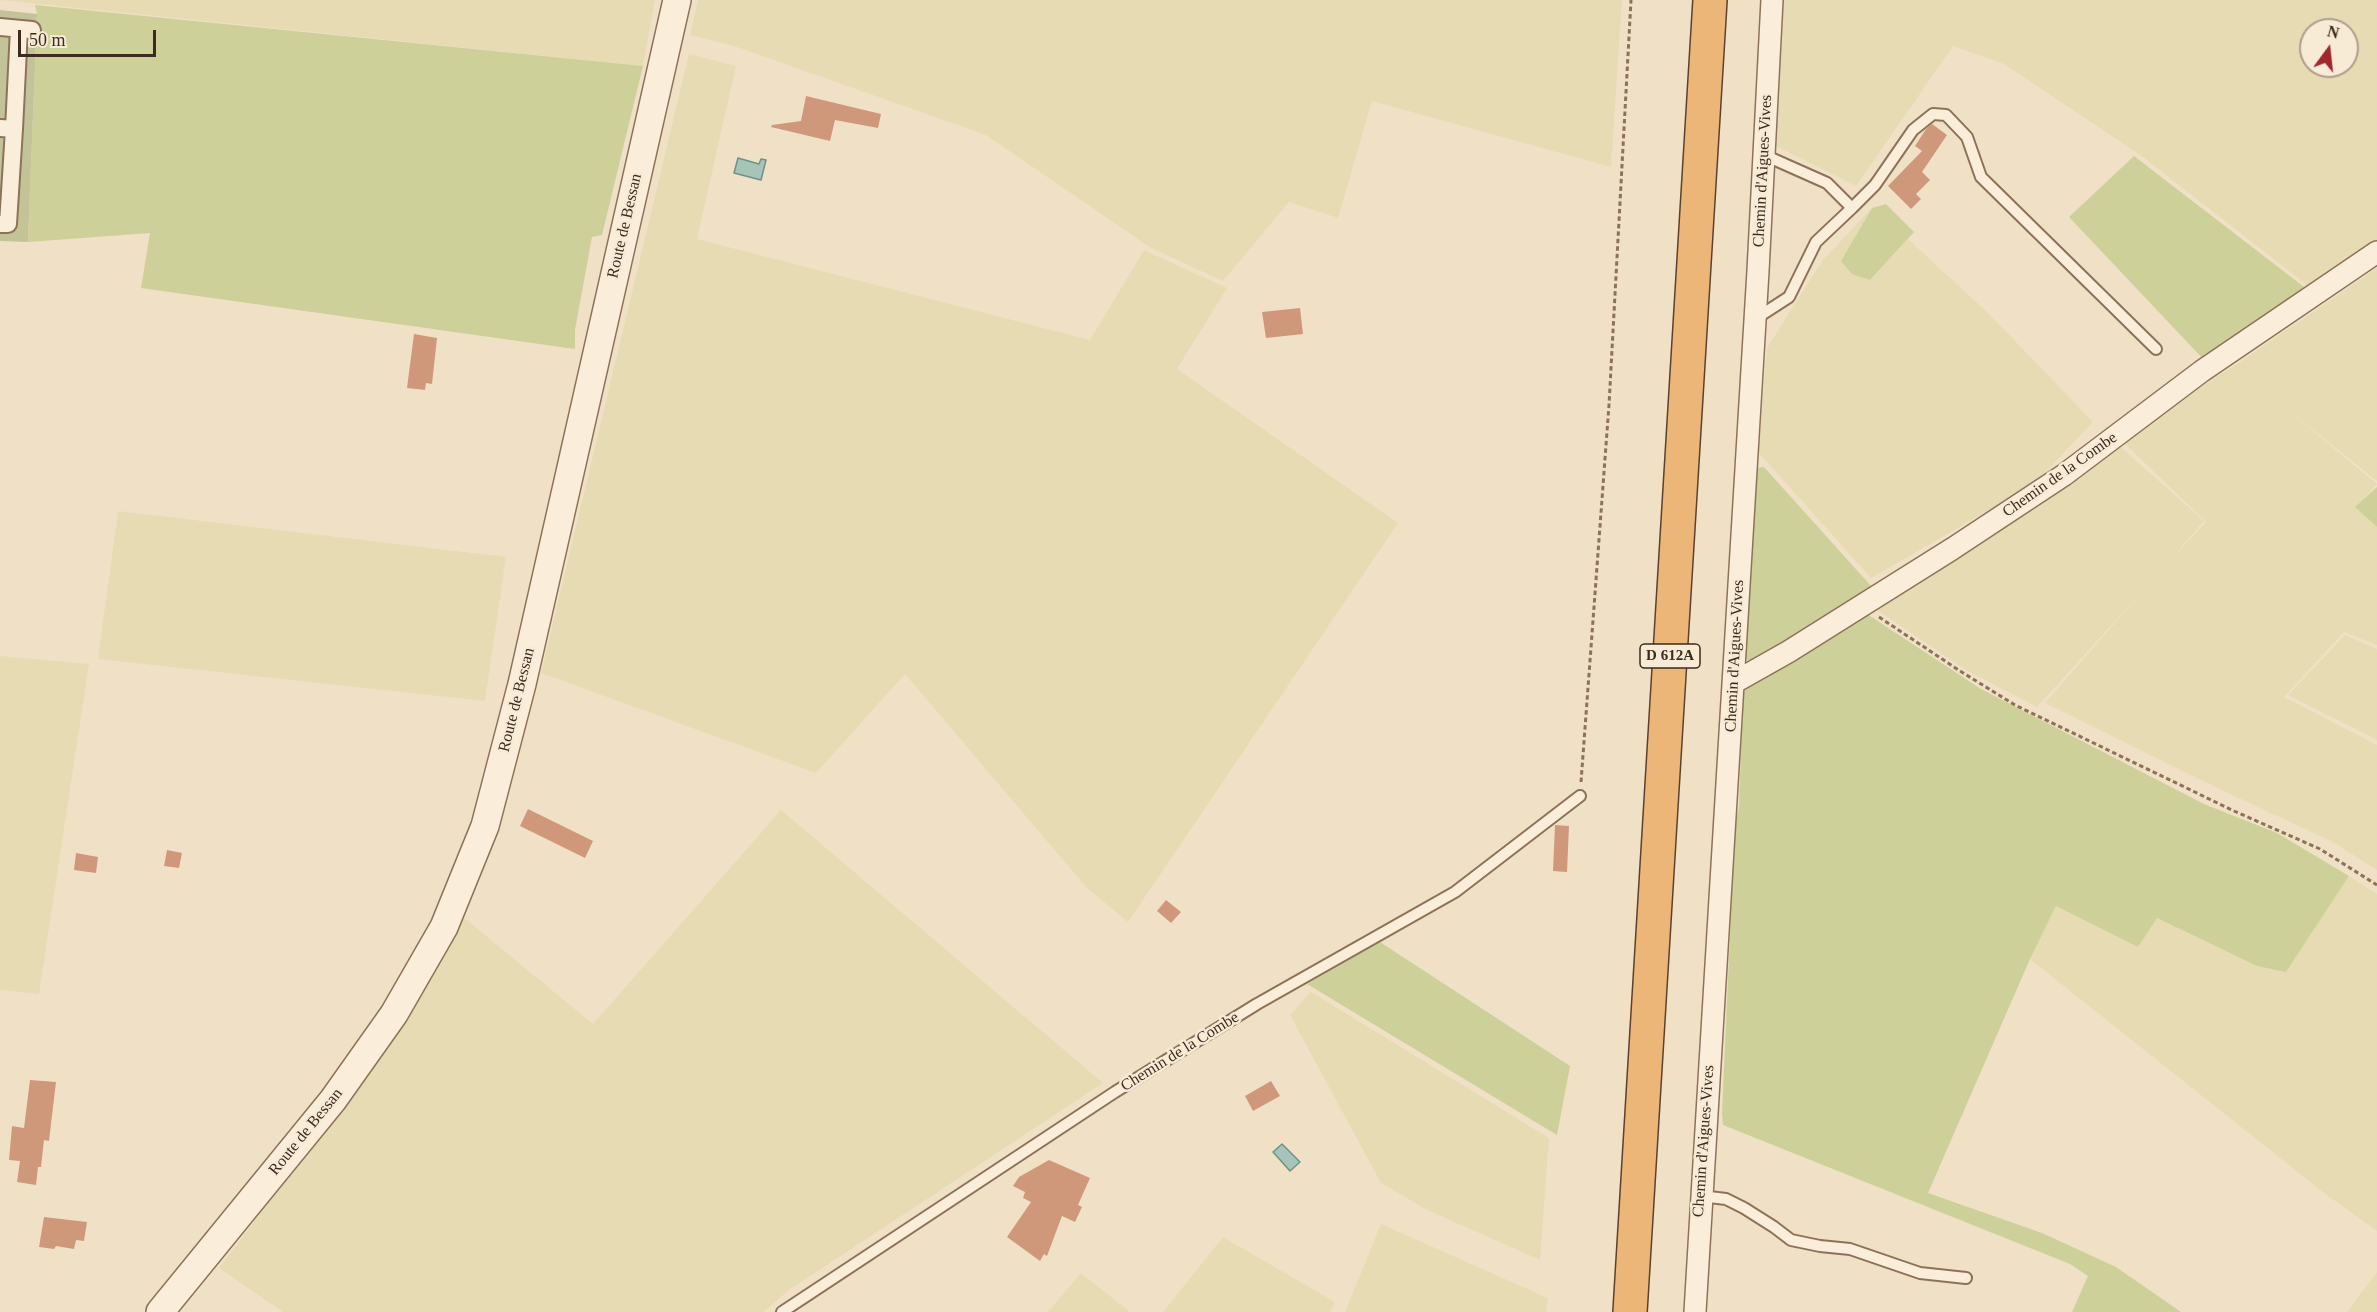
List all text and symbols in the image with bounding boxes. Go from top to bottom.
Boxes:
scale bar [21,18,159,56]
north arrow [2299,18,2359,78]
text: N [2325,22,2341,42]
text: 50 m [29,30,66,50]
street label: Chemin d'Aigues-Vives [1749,94,1777,248]
street label: Route de Bessan [604,172,646,280]
street label: Chemin de la Combe [1999,428,2121,522]
street label: Chemin d'Aigues-Vives [1721,579,1749,733]
road number: D 612A [1640,644,1700,668]
street label: Route de Bessan [495,646,539,754]
street label: Chemin de la Combe [1117,1008,1243,1096]
street label: Chemin d'Aigues-Vives [1689,1064,1719,1218]
street label: Route de Bessan [265,1085,347,1179]

